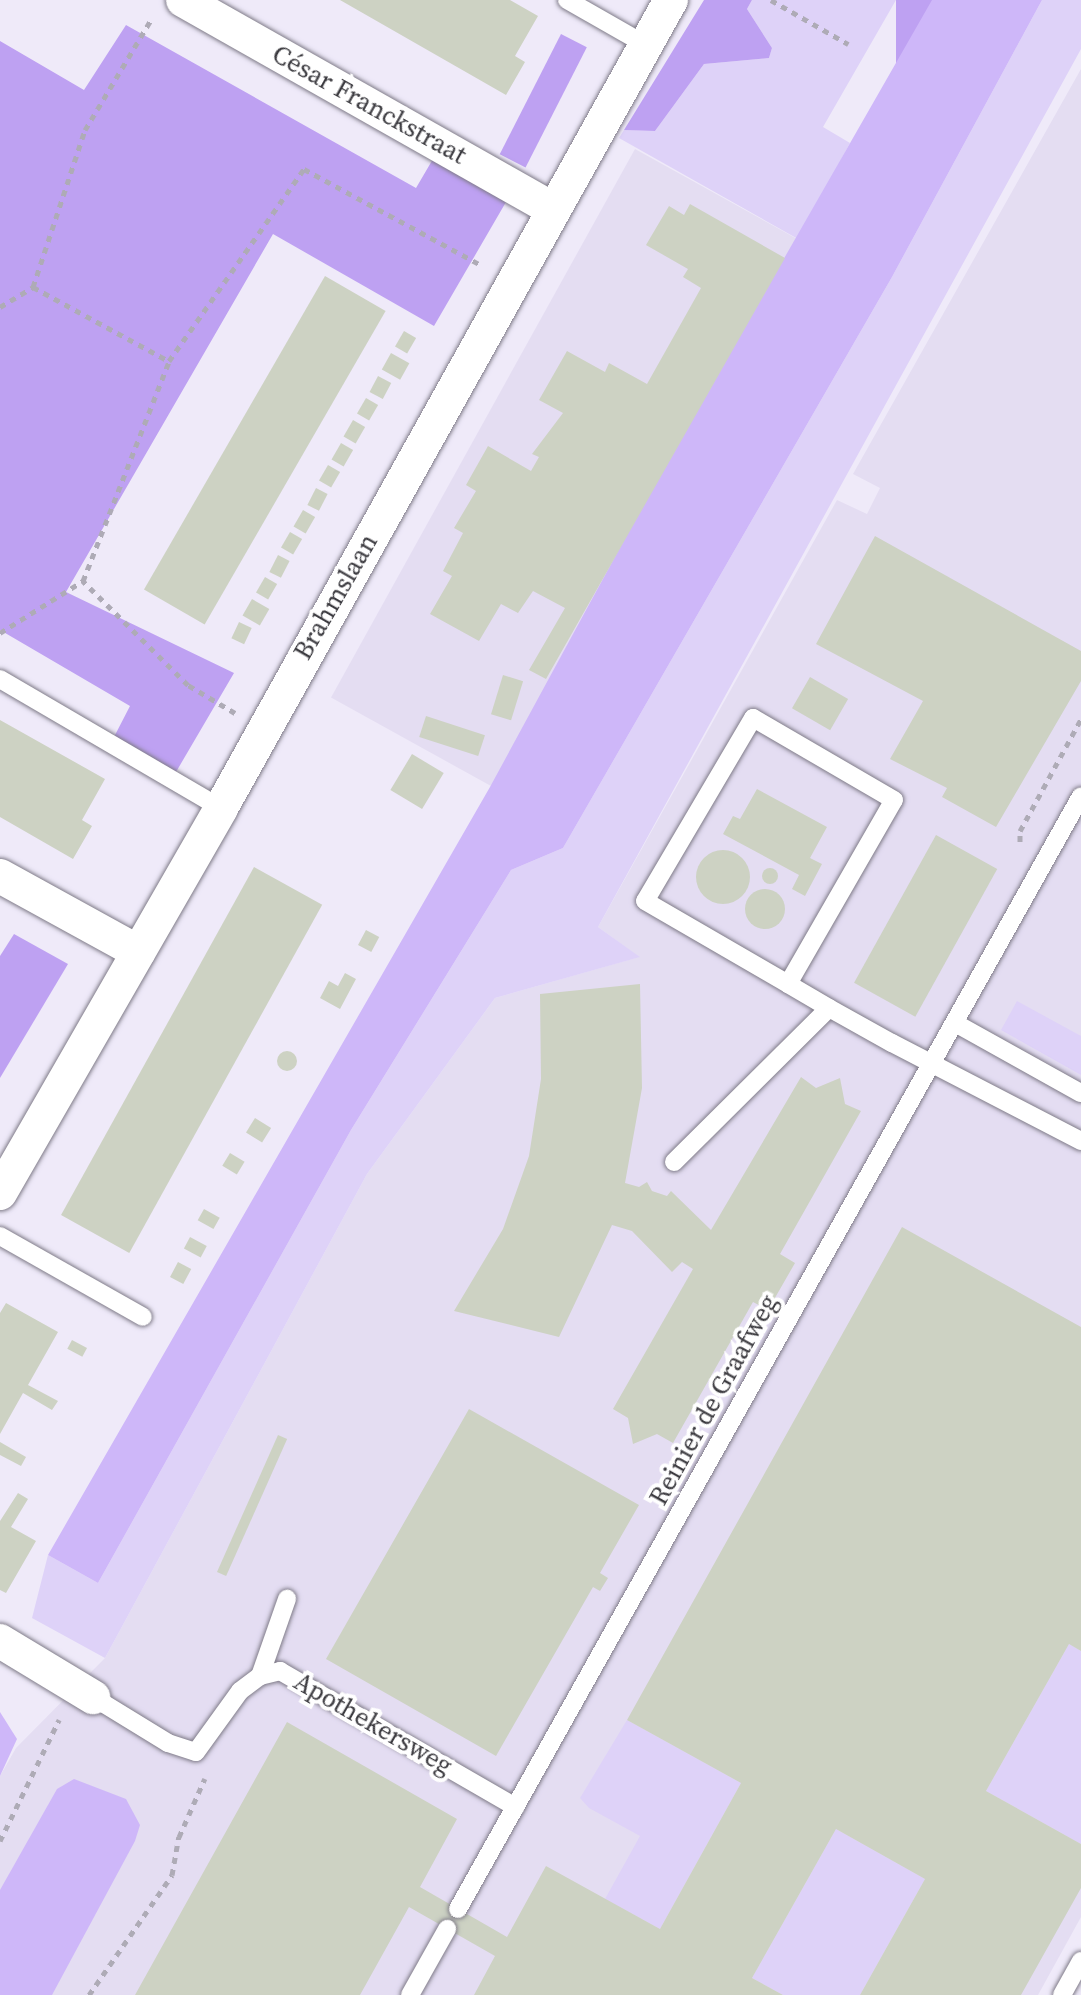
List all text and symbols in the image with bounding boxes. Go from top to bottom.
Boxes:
street label: César Franckstraat [267,39,471,171]
street label: Brahmslaan [288,529,384,665]
street label: Reinier de Graafweg [643,1289,785,1511]
street label: Apothekersweg [288,1666,458,1782]

